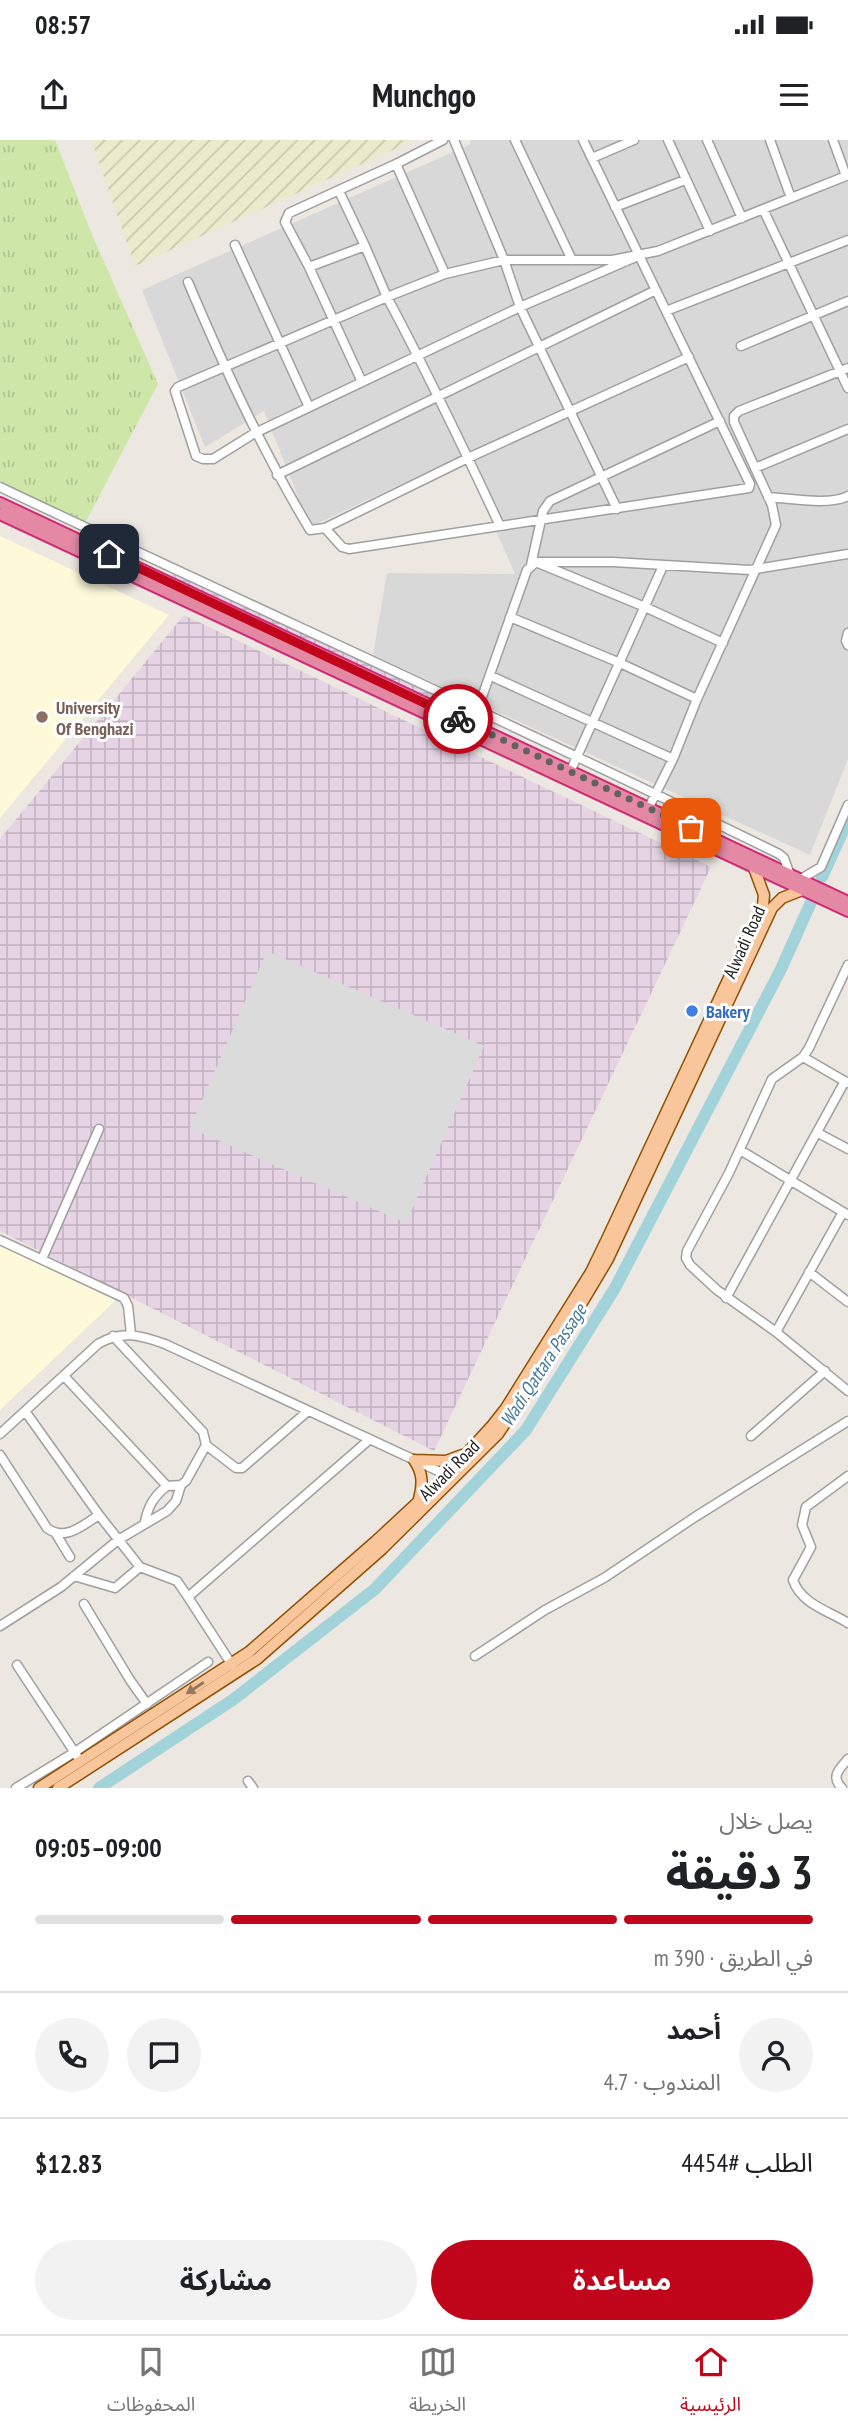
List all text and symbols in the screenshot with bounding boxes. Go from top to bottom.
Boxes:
text: 08:57 [35,8,91,41]
text: Munchgo [372,74,476,116]
icon: share [35,76,73,114]
icon: menu [775,76,813,114]
pin [79,524,139,584]
icon: home [90,535,128,573]
courier [423,684,493,754]
place label: University Of Benghazi [56,696,133,740]
icon: bike [439,700,477,738]
marker: University Of Benghazi [34,709,50,725]
pin [661,798,721,858]
icon: bag [672,809,710,847]
street label: Alwadi Road [718,902,770,982]
place label: Bakery [706,1000,750,1023]
marker: Bakery [684,1003,700,1019]
water label: Wadi Qattara Passage [494,1298,592,1431]
street label: Alwadi Road [414,1435,484,1505]
one-way arrow [186,1681,204,1695]
text: يصل خلال [719,1806,813,1835]
text: 09:00–09:05 [35,1831,162,1864]
text: 3 دقيقة [666,1842,813,1902]
text: في الطريق · 390 m [654,1943,813,1972]
text: أحمد [667,2013,721,2046]
button: phone [35,2018,109,2092]
button: chat [127,2018,201,2092]
button: person [739,2018,813,2092]
text: المندوب · 4.7 [604,2067,721,2096]
text: الطلب #4454 [681,2146,813,2179]
text: $12.83 [35,2147,103,2180]
button: مشاركة [35,2240,417,2320]
button: مساعدة [431,2240,813,2320]
tab: المحفوظات [107,2343,195,2425]
tab: الخريطة [409,2343,466,2425]
tab: الرئيسية [680,2343,741,2425]

